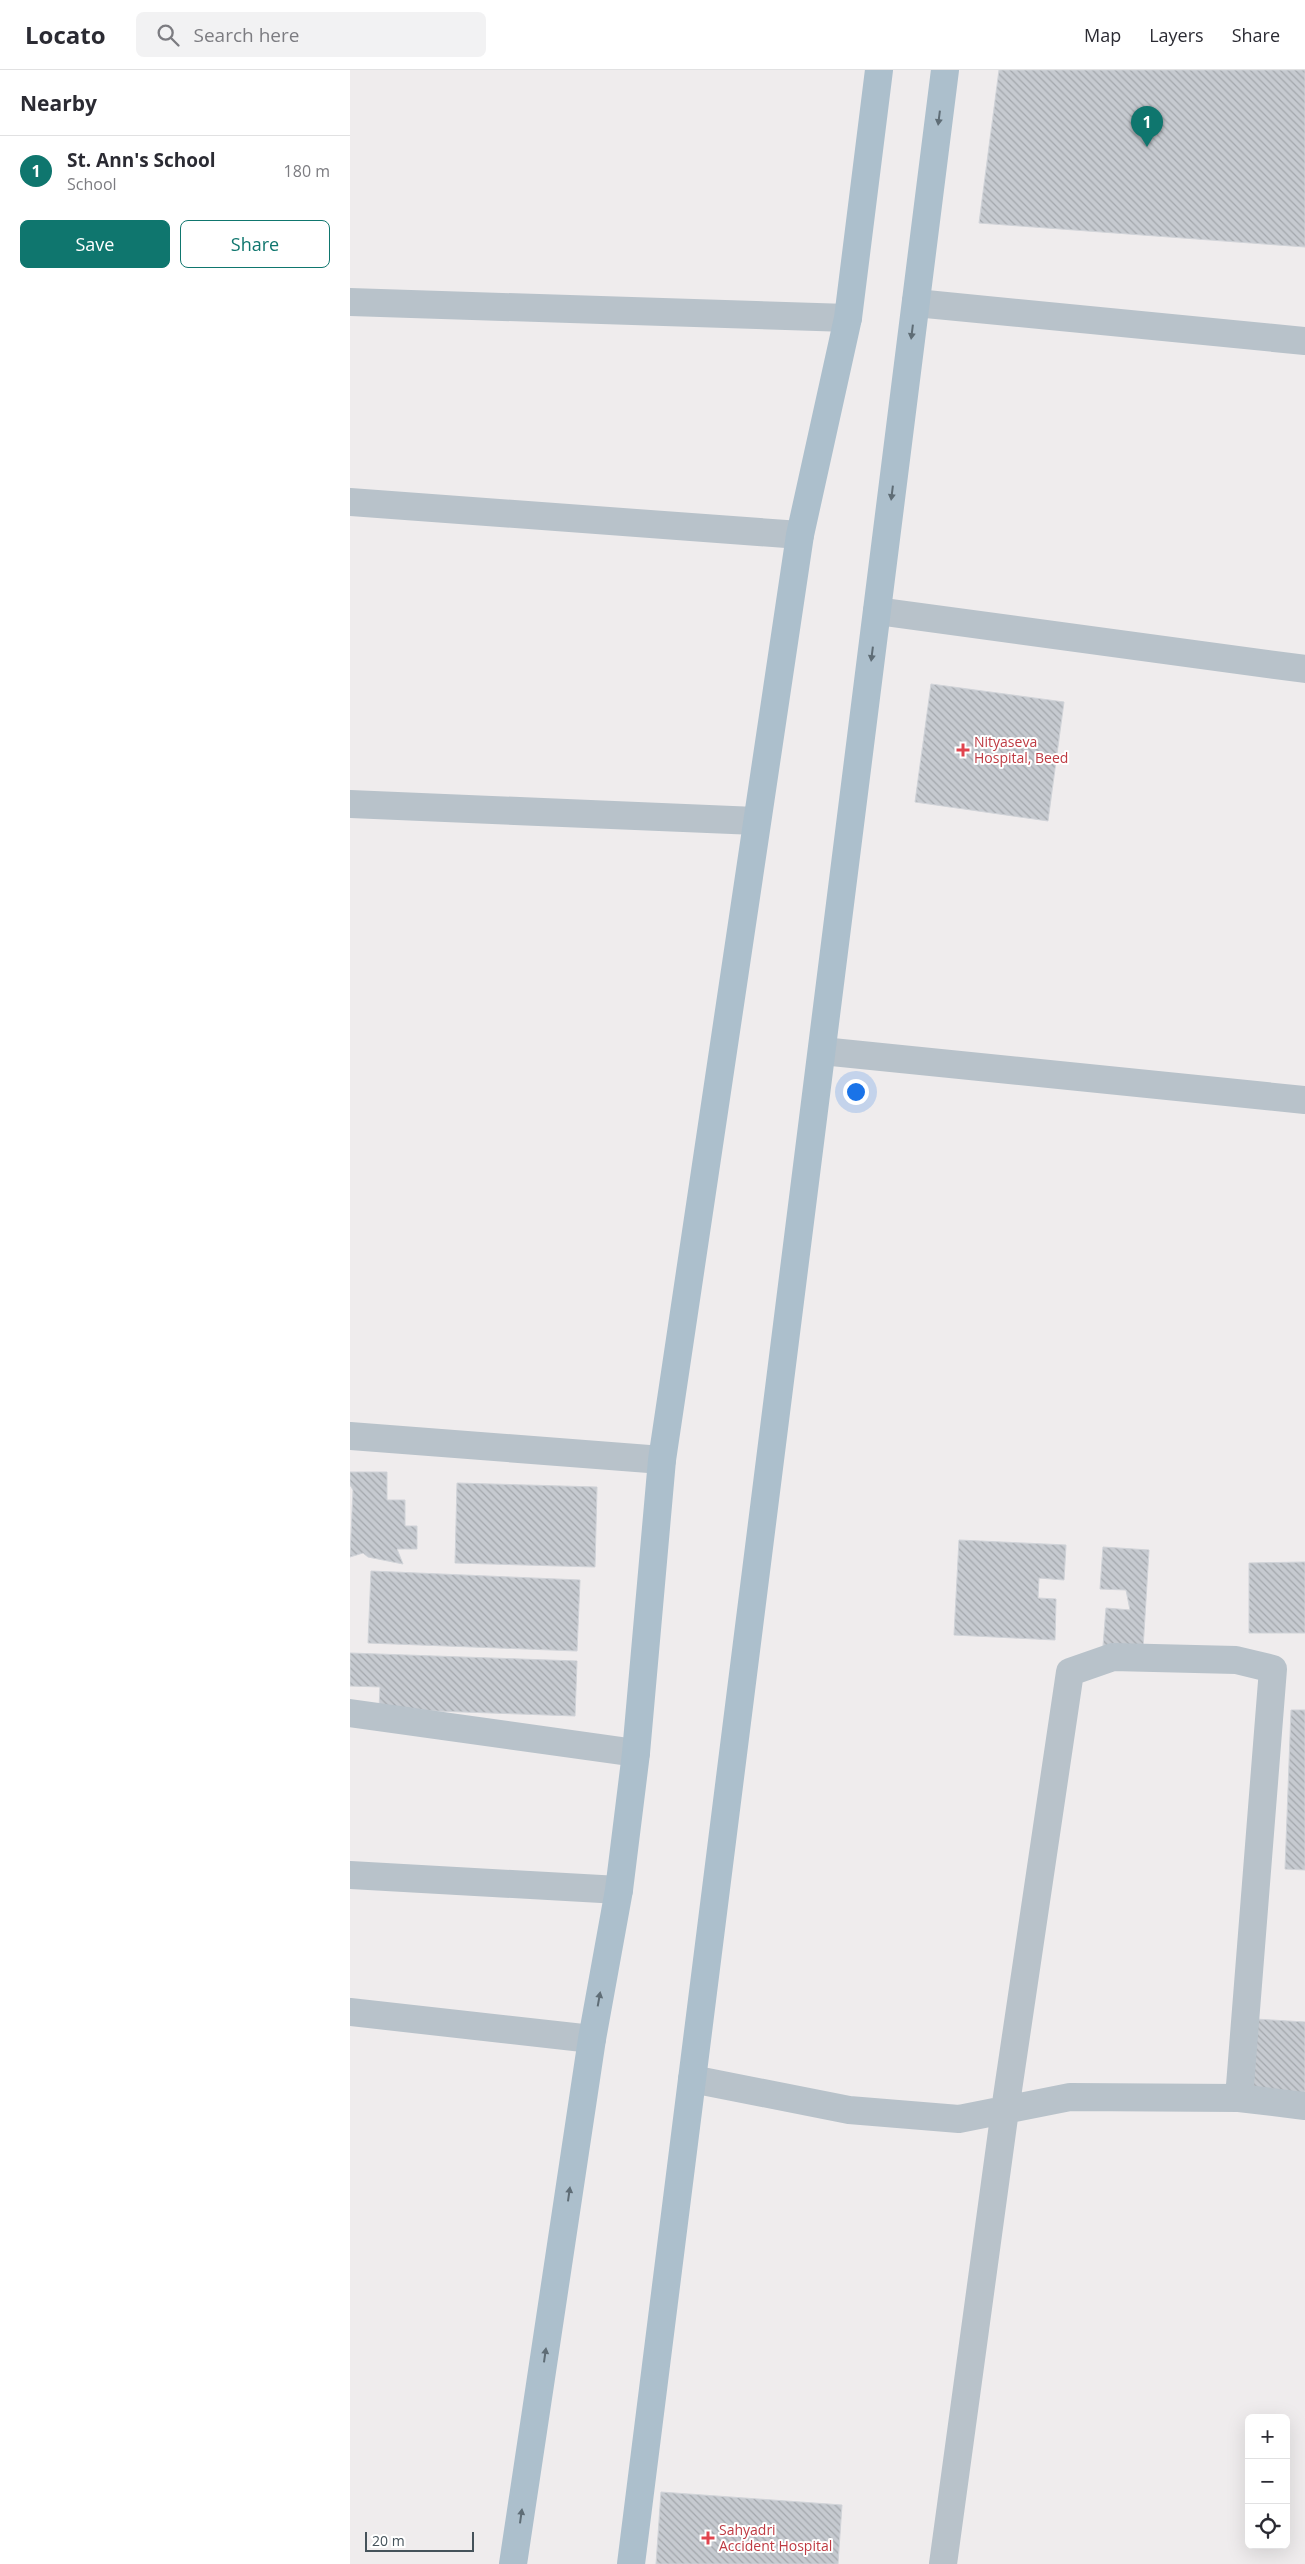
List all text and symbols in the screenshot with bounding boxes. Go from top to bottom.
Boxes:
search box [136,12,486,57]
text: Locato [25,18,106,51]
icon: search [154,21,182,49]
text: Search here [194,22,299,48]
text: Map [1084,23,1121,47]
text: Layers [1149,23,1204,47]
text: Share [1232,23,1280,47]
text: Nearby [20,89,97,117]
pin: 1 [1131,106,1163,147]
one-way arrow [935,111,943,127]
text: St. Ann's School [67,147,216,173]
text: 1 [31,160,41,182]
text: 180 m [284,160,330,182]
text: School [67,173,117,195]
button: Save [20,220,170,268]
button: Share [180,220,330,268]
one-way arrow [908,324,916,340]
one-way arrow [888,485,896,501]
one-way arrow [868,647,876,663]
place label: Nityaseva Hospital, Beed [974,732,1068,767]
marker: Nityaseva Hospital, Beed [956,743,970,757]
your location [843,1079,869,1105]
one-way arrow [595,1991,603,2007]
one-way arrow [565,2186,573,2202]
one-way arrow [541,2347,549,2363]
map controls [1245,2414,1290,2549]
button: + [1245,2414,1290,2459]
button: − [1245,2459,1290,2504]
button: locate [1245,2504,1290,2549]
one-way arrow [517,2507,525,2523]
place label: Sahyadri Accident Hospital [719,2520,832,2555]
scale bar [365,2529,474,2552]
text: 20 m [372,2531,405,2550]
marker: Sahyadri Accident Hospital [701,2531,715,2545]

